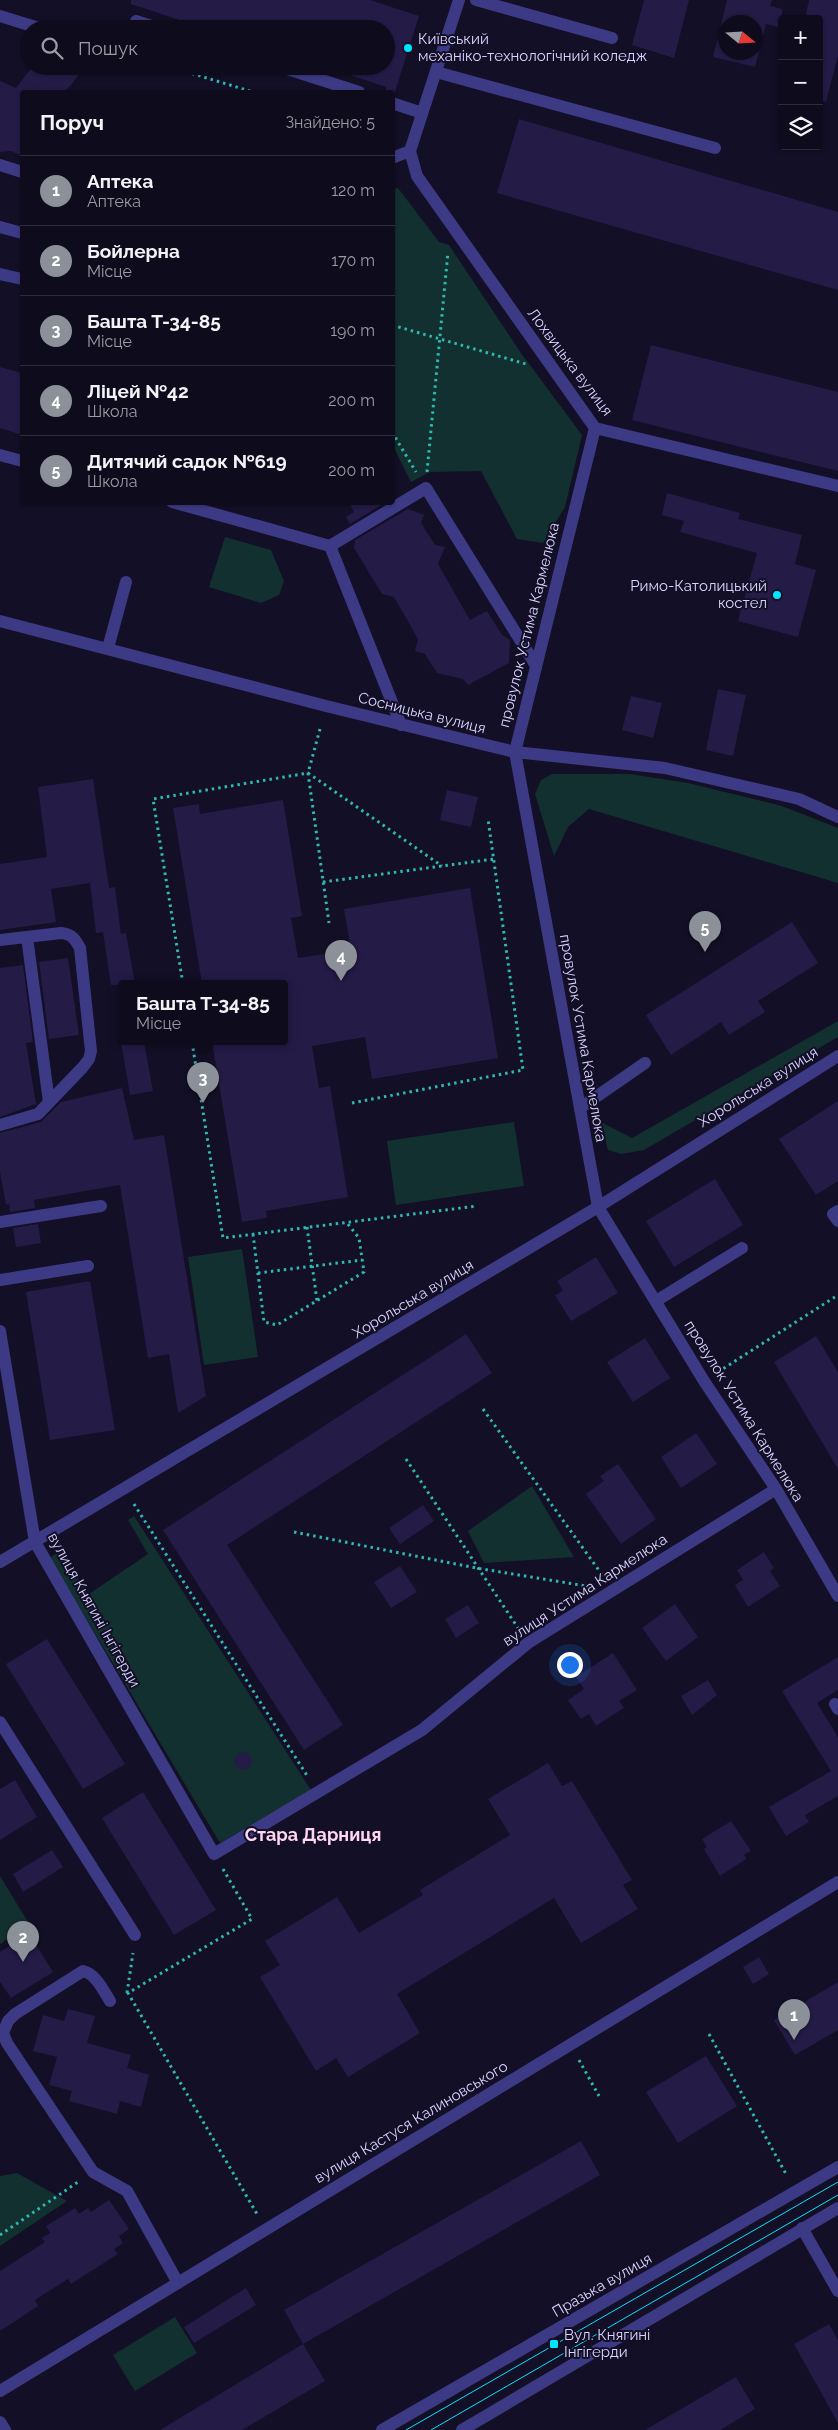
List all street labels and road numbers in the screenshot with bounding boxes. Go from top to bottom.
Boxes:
street label: Лохвицька вулиця [524,305,616,419]
street label: провулок Устима Кармелюка [495,521,563,729]
street label: Сосницька вулиця [356,688,488,738]
street label: провулок Устима Кармелюка [556,933,610,1143]
street label: Хорольська вулиця [695,1043,821,1131]
street label: Хорольська вулиця [349,1256,477,1342]
street label: провулок Устима Кармелюка [681,1317,807,1505]
street label: вулиця Княгині Інгігерди [44,1529,144,1691]
street label: вулиця Устима Кармелюка [499,1530,671,1650]
street label: вулиця Кастуся Калиновського [311,2057,511,2187]
street label: Празька вулиця [549,2249,655,2321]

